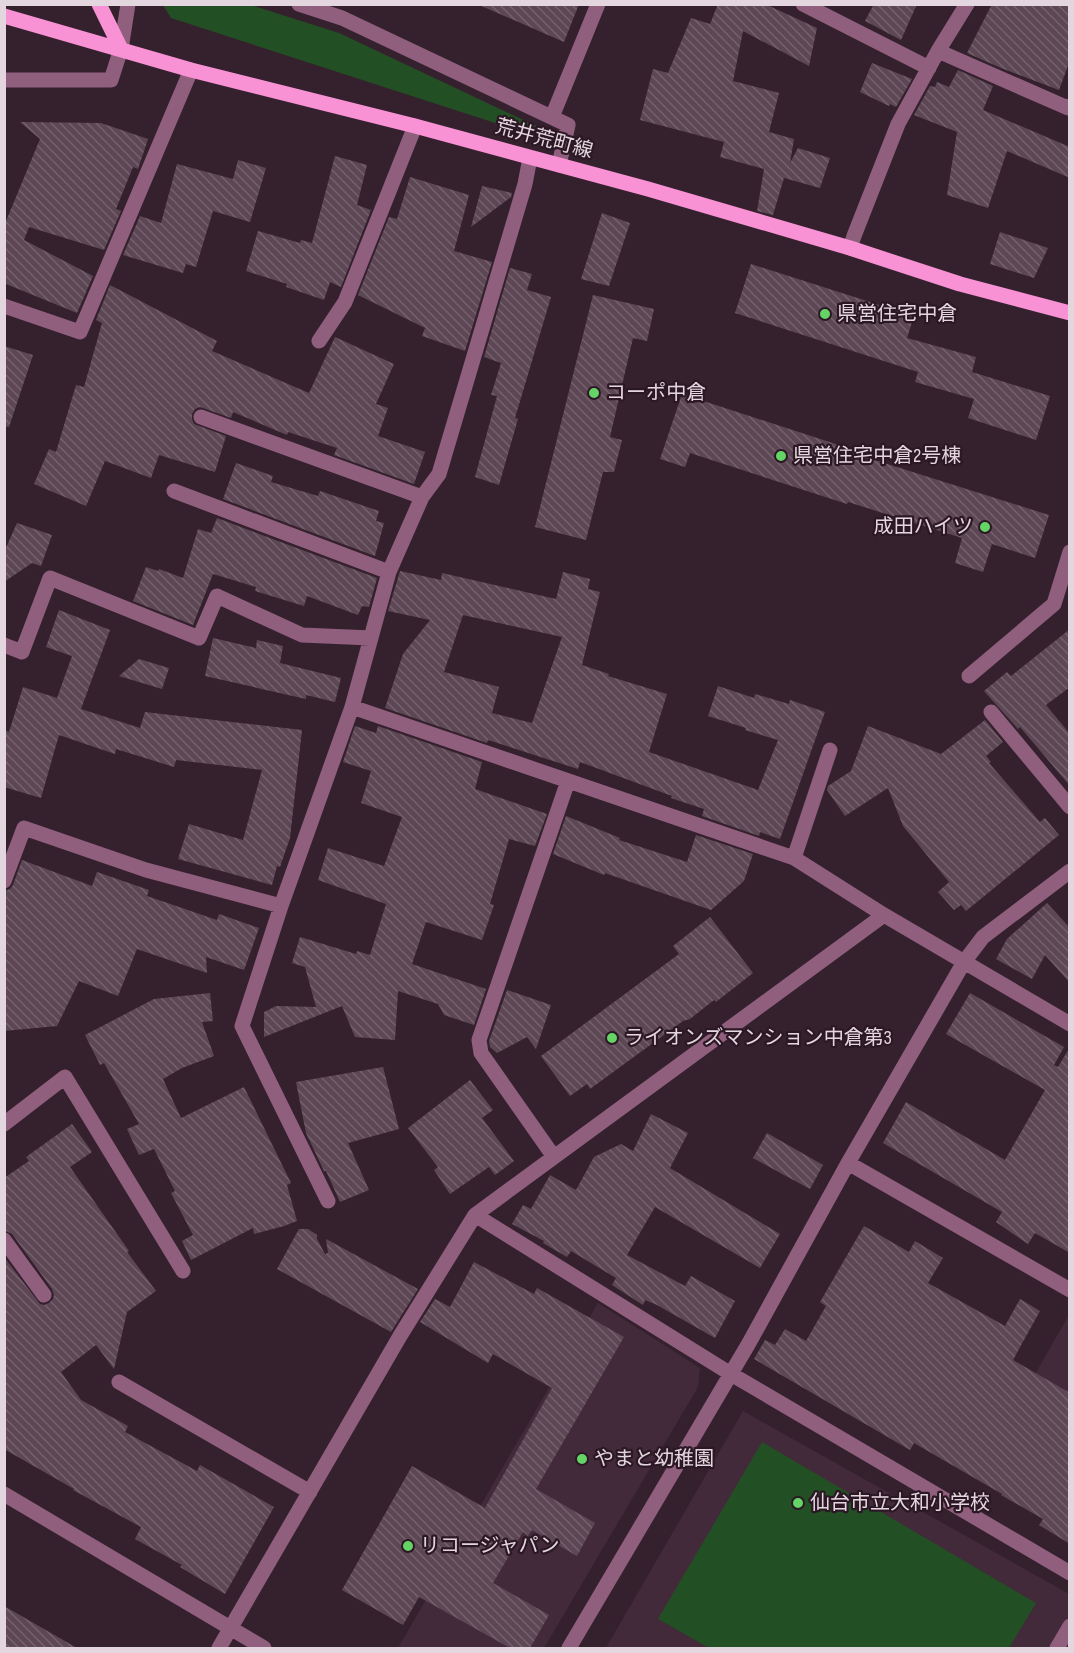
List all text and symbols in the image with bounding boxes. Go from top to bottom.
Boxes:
street label: 荒井荒町線 [493,114,595,164]
place label: 県営住宅中倉 [837,302,957,326]
marker: 県営住宅中倉 [818,307,832,321]
place label: コーポ中倉 [606,381,706,405]
marker: コーポ中倉 [587,386,601,400]
place label: 県営住宅中倉2号棟 [793,444,961,468]
marker: 県営住宅中倉2号棟 [774,449,788,463]
place label: 成田ハイツ [873,515,973,539]
marker: 成田ハイツ [978,520,992,534]
place label: ライオンズマンション中倉第3 [624,1026,892,1050]
marker: ライオンズマンション中倉第3 [605,1031,619,1045]
place label: やまと幼稚園 [594,1447,714,1471]
marker: やまと幼稚園 [575,1452,589,1466]
place label: 仙台市立大和小学校 [810,1491,990,1515]
marker: 仙台市立大和小学校 [791,1496,805,1510]
place label: リコージャパン [420,1534,560,1558]
marker: リコージャパン [401,1539,415,1553]

